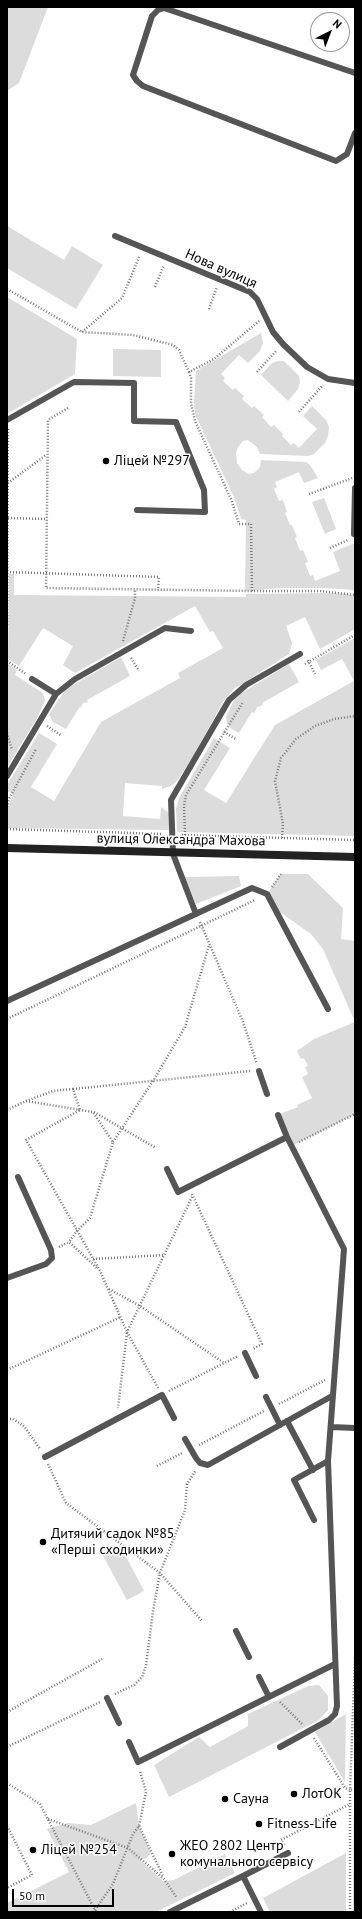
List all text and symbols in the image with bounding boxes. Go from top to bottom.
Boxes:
north arrow [310,12,350,52]
text: N [330,16,345,31]
street label: Нова вулиця [182,246,260,292]
place label: Ліцей №297 [114,453,190,469]
marker: Ліцей №297 [101,456,111,466]
street label: вулиця Олександра Махова [96,830,266,850]
place label: Дитячий садок №85 «Перші сходинки» [51,1526,174,1558]
marker: Дитячий садок №85 «Перші сходинки» [38,1537,48,1547]
place label: ЛотОК [302,1786,342,1802]
marker: ЛотОК [289,1789,299,1799]
place label: Сауна [233,1791,269,1807]
marker: Сауна [220,1794,230,1804]
place label: Fitness-Life [267,1816,337,1832]
marker: Fitness-Life [254,1819,264,1829]
place label: ЖЕО 2802 Центр комунального сервісу [180,1838,313,1870]
place label: Ліцей №254 [41,1842,117,1858]
marker: Ліцей №254 [28,1845,38,1855]
marker: ЖЕО 2802 Центр комунального сервісу [167,1849,177,1859]
scale bar [14,1881,116,1907]
text: 50 m [19,1888,45,1903]

